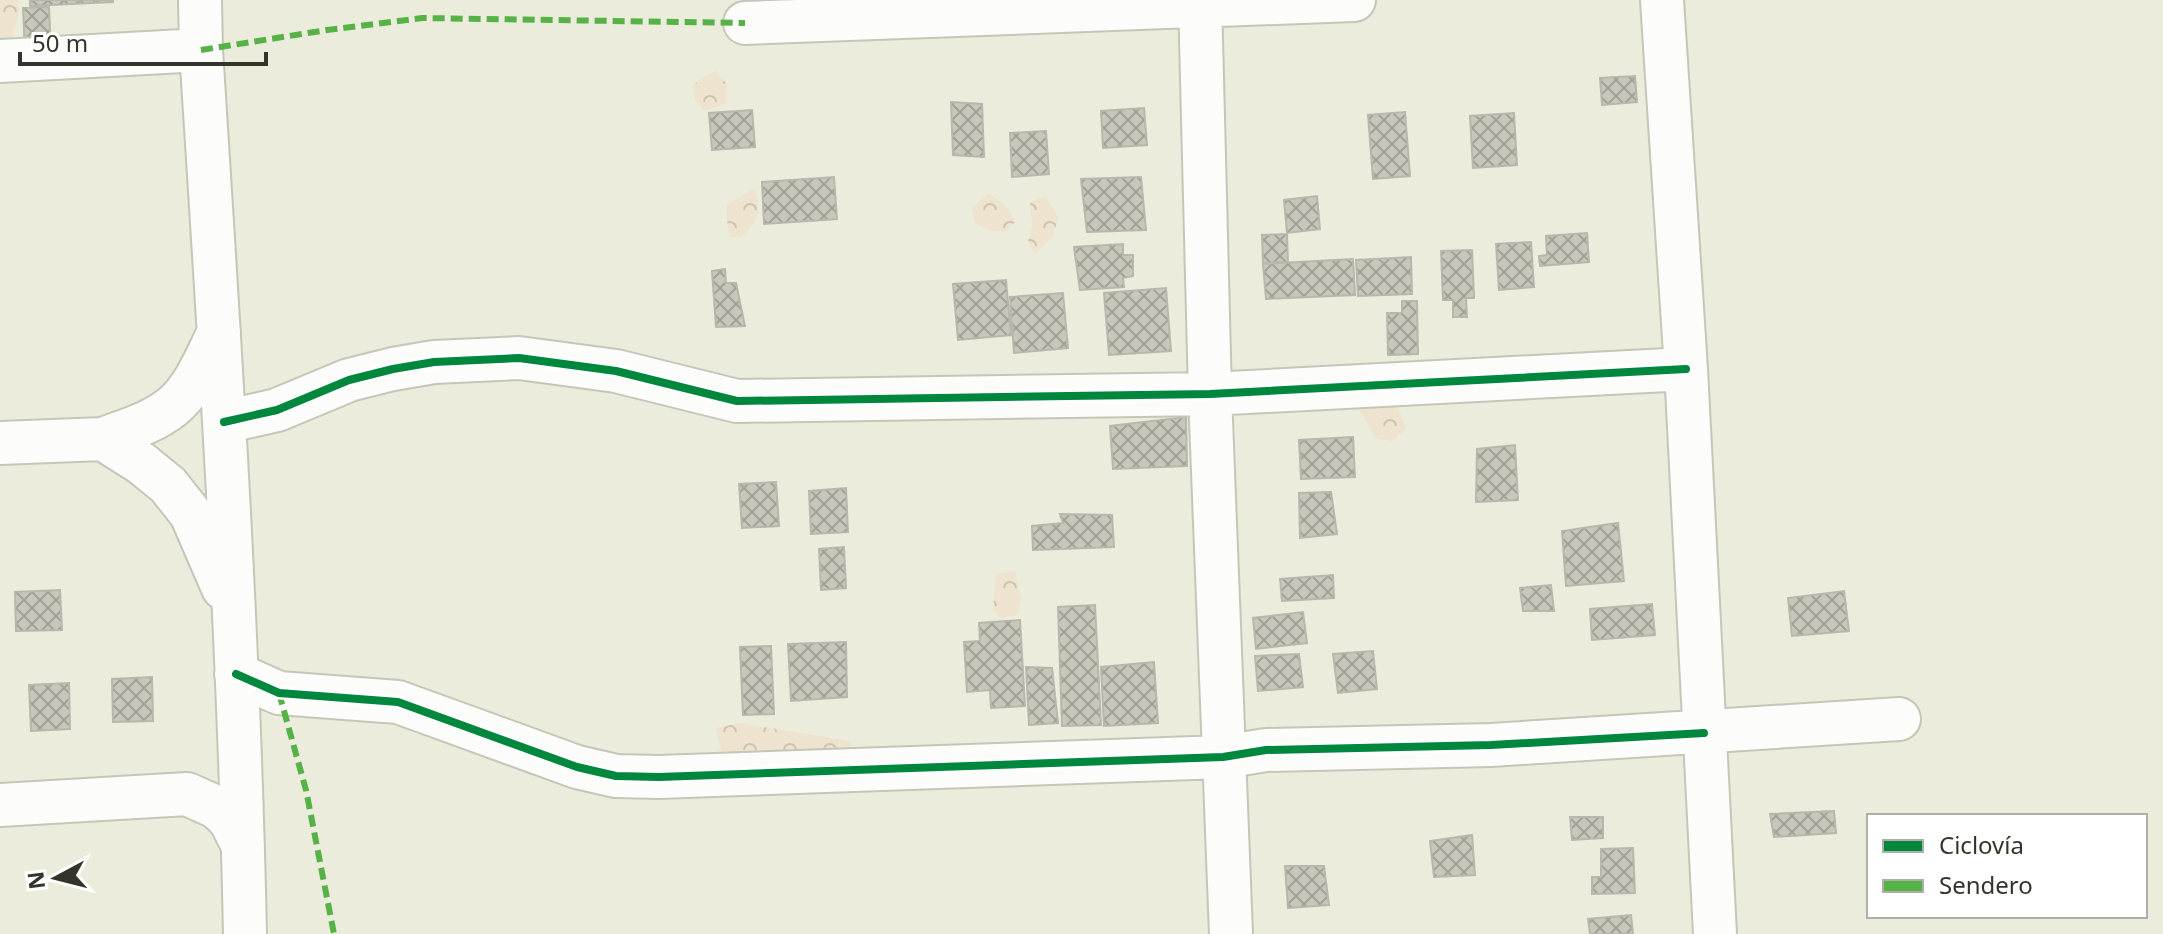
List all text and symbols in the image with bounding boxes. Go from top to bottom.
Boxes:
scale bar [20,16,266,66]
text: 50 m [32,26,88,59]
legend [1867,814,2147,918]
text: Ciclovía [1939,828,2024,861]
north arrow [16,838,96,918]
text: Sendero [1939,868,2033,901]
text: N [19,870,51,891]

